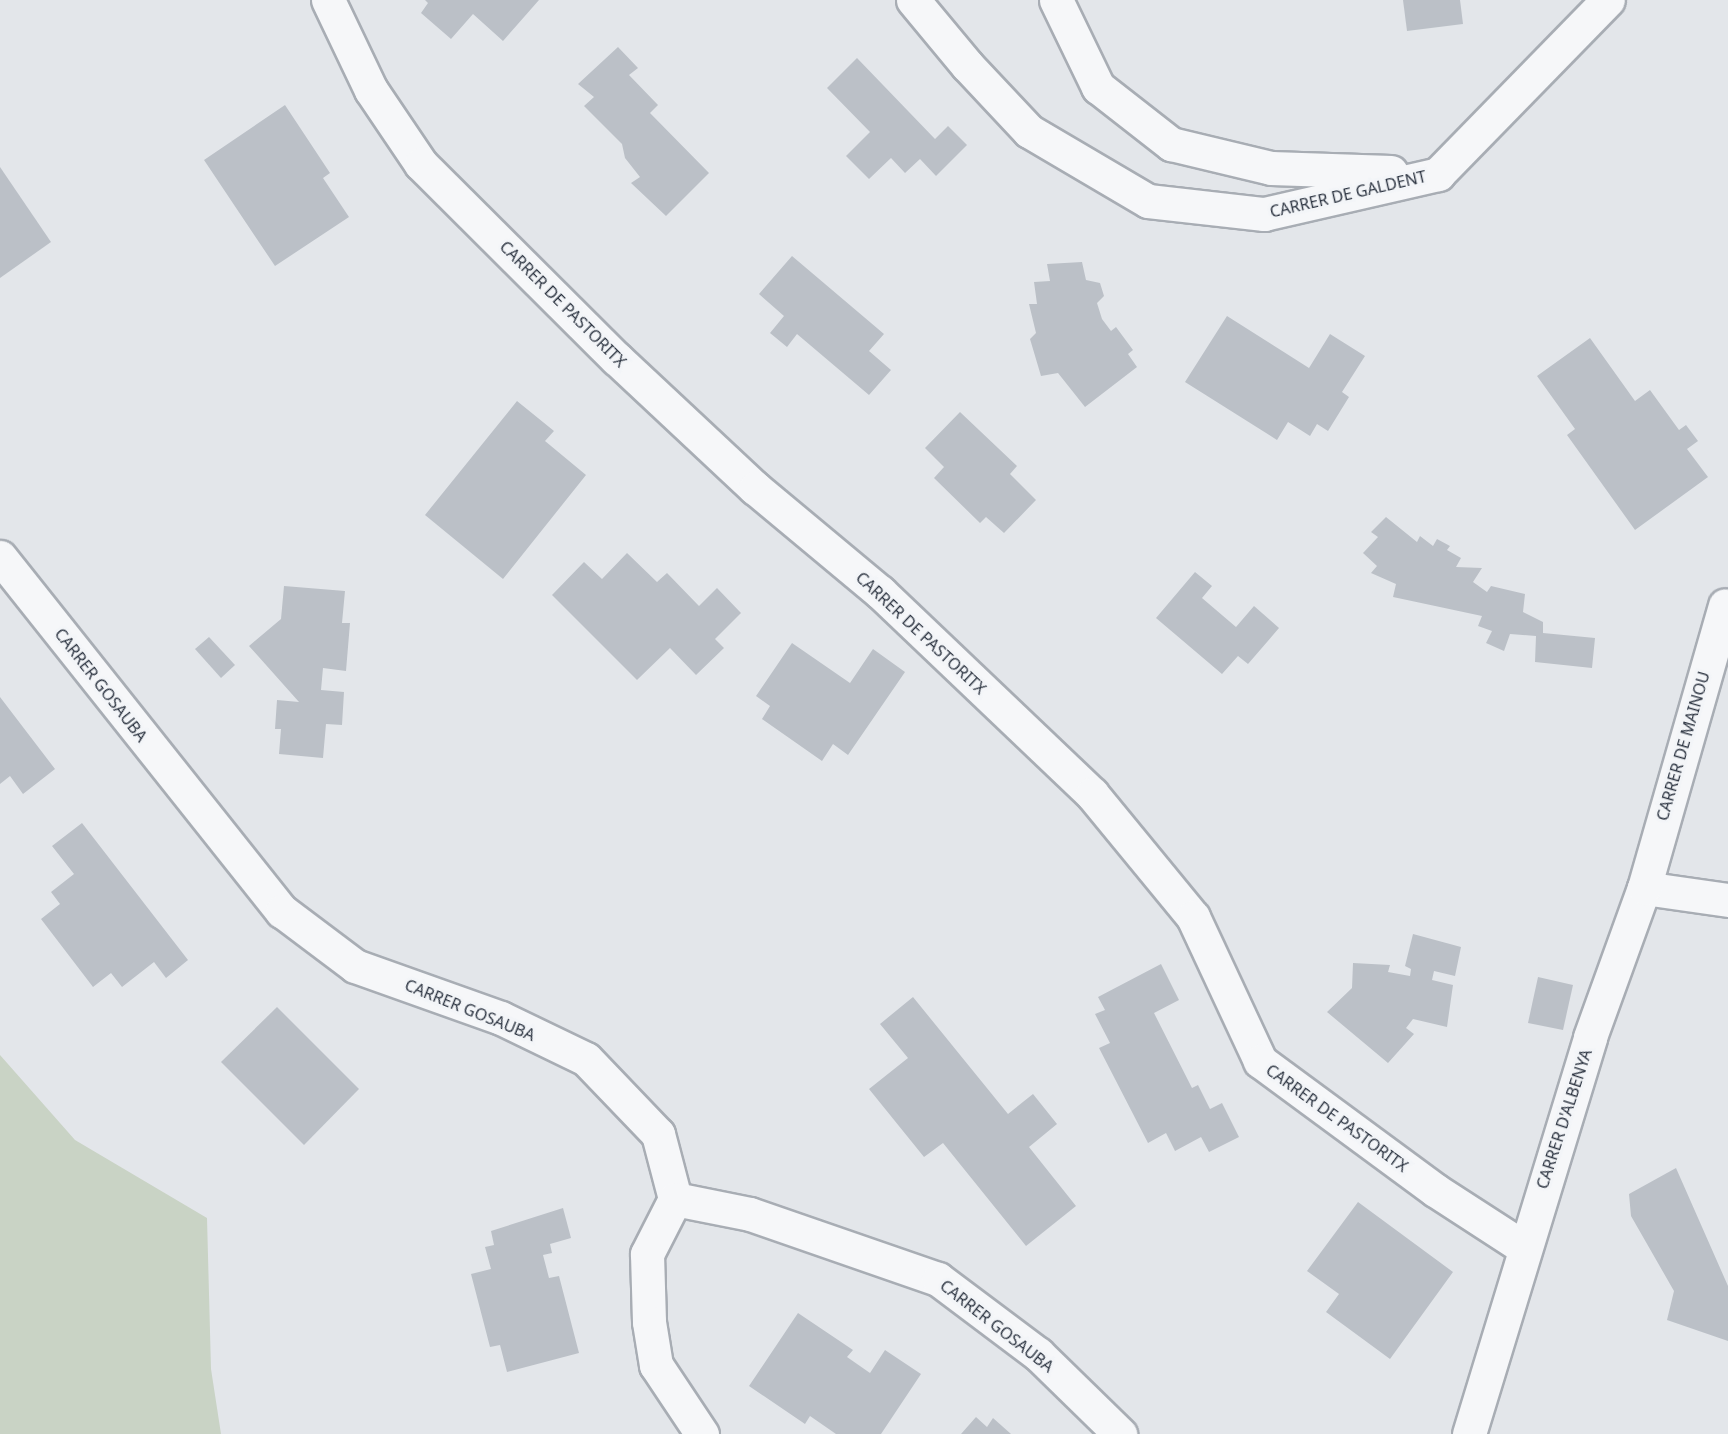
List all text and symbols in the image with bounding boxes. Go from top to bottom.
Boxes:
street label: CARRER DE GALDENT [1268,167,1428,221]
street label: CARRER DE PASTORITX [496,237,630,371]
street label: CARRER DE PASTORITX [852,568,990,698]
street label: CARRER GOSAUBA [51,624,151,746]
street label: CARRER DE MAINOU [1652,669,1714,823]
street label: CARRER GOSAUBA [402,975,538,1045]
street label: CARRER D'ALBENYA [1532,1047,1596,1191]
street label: CARRER DE PASTORITX [1262,1060,1412,1176]
street label: CARRER GOSAUBA [936,1276,1058,1376]

